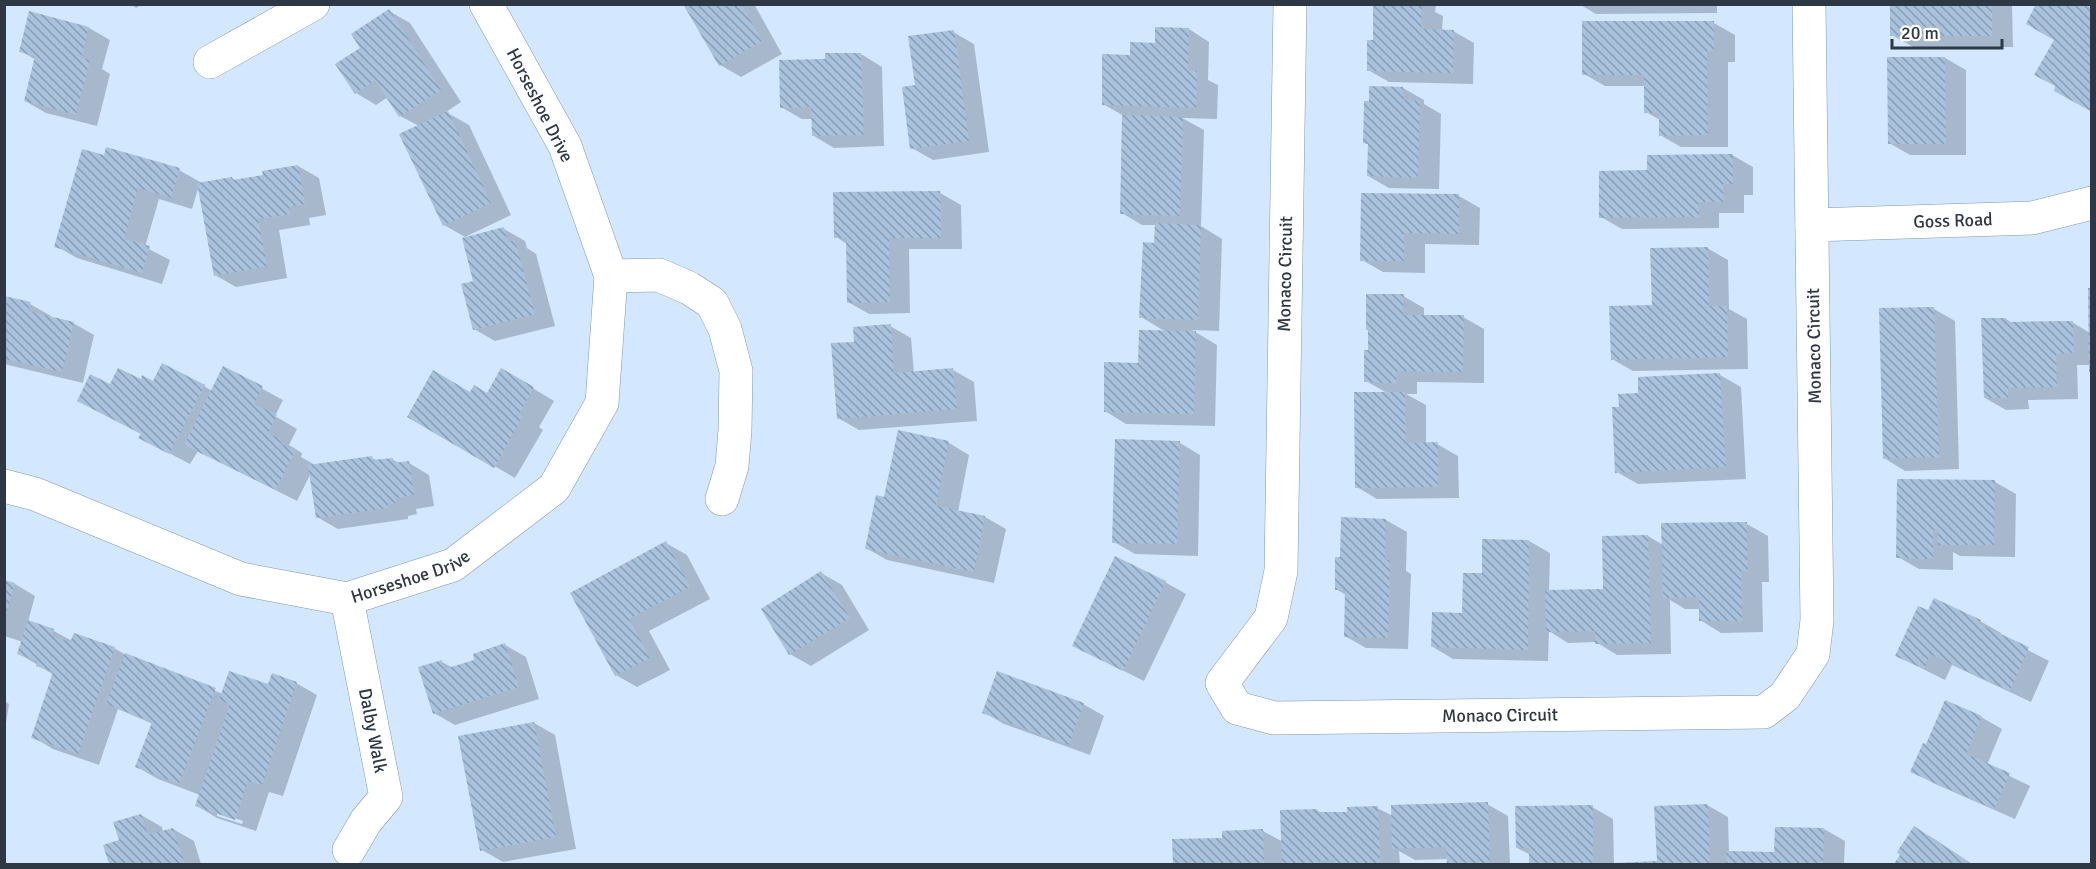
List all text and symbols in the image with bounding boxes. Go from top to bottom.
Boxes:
scale bar [1892,12,2002,50]
text: 20 m [1901,22,1939,44]
street label: Horseshoe Drive [502,44,578,166]
street label: Goss Road [1913,208,1993,233]
street label: Monaco Circuit [1273,216,1297,332]
street label: Monaco Circuit [1802,288,1826,404]
street label: Horseshoe Drive [348,545,475,608]
street label: Dalby Walk [354,686,392,775]
street label: Monaco Circuit [1442,704,1558,727]

